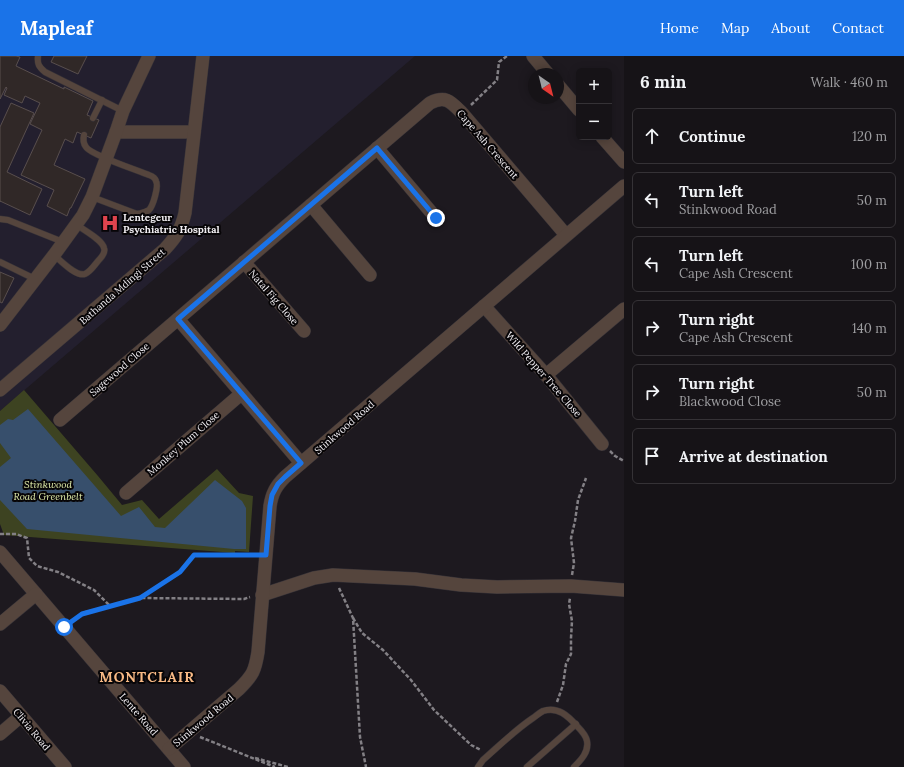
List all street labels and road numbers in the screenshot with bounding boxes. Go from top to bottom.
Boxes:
street label: Cape Ash Crescent [454,107,521,182]
street label: Bathanda Mdingi Street [77,245,168,327]
street label: Natal Fig Close [246,267,302,328]
street label: Wild Pepper Tree Close [503,329,585,420]
street label: Sagewood Close [87,339,153,399]
street label: Stinkwood Road [312,398,377,457]
street label: Monkey Plum Close [145,408,223,478]
street label: Lente Road [117,690,161,738]
street label: Stinkwood Road [170,691,236,750]
street label: Clivia Road [10,705,53,753]

